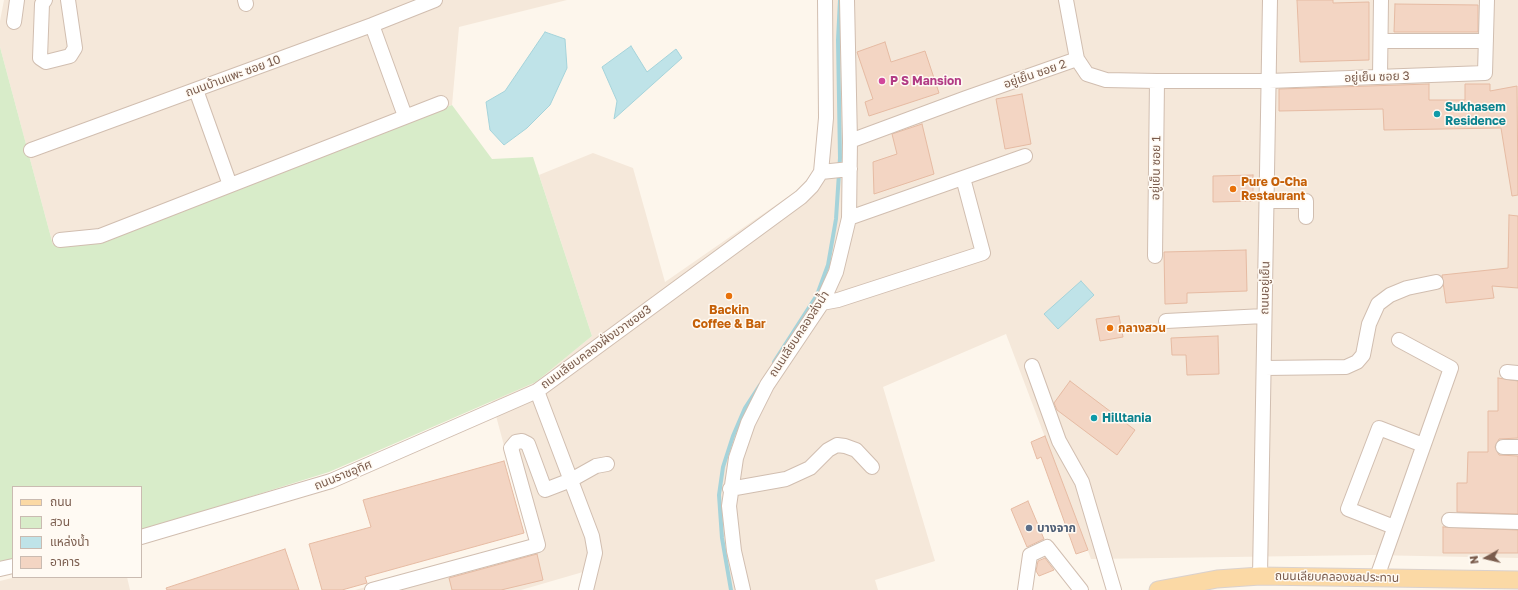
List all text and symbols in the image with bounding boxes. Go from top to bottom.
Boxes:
street label: ถนนบ้านแพะ ซอย 10 [183,52,283,100]
street label: อยู่เย็น ซอย 2 [1002,57,1068,91]
street label: อยู่เย็น ซอย 3 [1344,69,1410,85]
place label: P S Mansion [890,74,961,88]
marker: P S Mansion [877,76,887,86]
place label: Sukhasem Residence [1445,100,1506,128]
marker: Sukhasem Residence [1432,109,1442,119]
street label: อยู่เย็น ซอย 1 [1148,136,1164,200]
place label: Pure O-Cha Restaurant [1241,175,1307,203]
marker: Pure O-Cha Restaurant [1228,184,1238,194]
street label: ถนนอยู่เย็น [1257,261,1273,315]
street label: ถนนเลียบคลองส่งน้ำ [766,288,832,380]
marker: Backin Coffee & Bar [724,291,734,301]
street label: ถนนเลียบคลองฝั่งขวาซอย3 [538,302,654,392]
place label: Backin Coffee & Bar [692,303,766,331]
place label: กลางสวน [1118,321,1166,335]
marker: กลางสวน [1105,323,1115,333]
place label: Hilltania [1102,411,1151,425]
marker: Hilltania [1089,413,1099,423]
street label: ถนนราชอุทิศ [312,457,374,493]
legend [12,486,142,578]
text: ถนน [50,494,72,509]
text: สวน [50,514,70,529]
place label: บางจาก [1037,521,1076,535]
marker: บางจาก [1024,523,1034,533]
text: แหล่งน้ำ [50,534,89,549]
north arrow [1466,538,1506,578]
text: อาคาร [50,554,80,569]
text: N [1467,555,1481,565]
street label: ถนนเลียบคลองชลประทาน [1275,569,1399,585]

